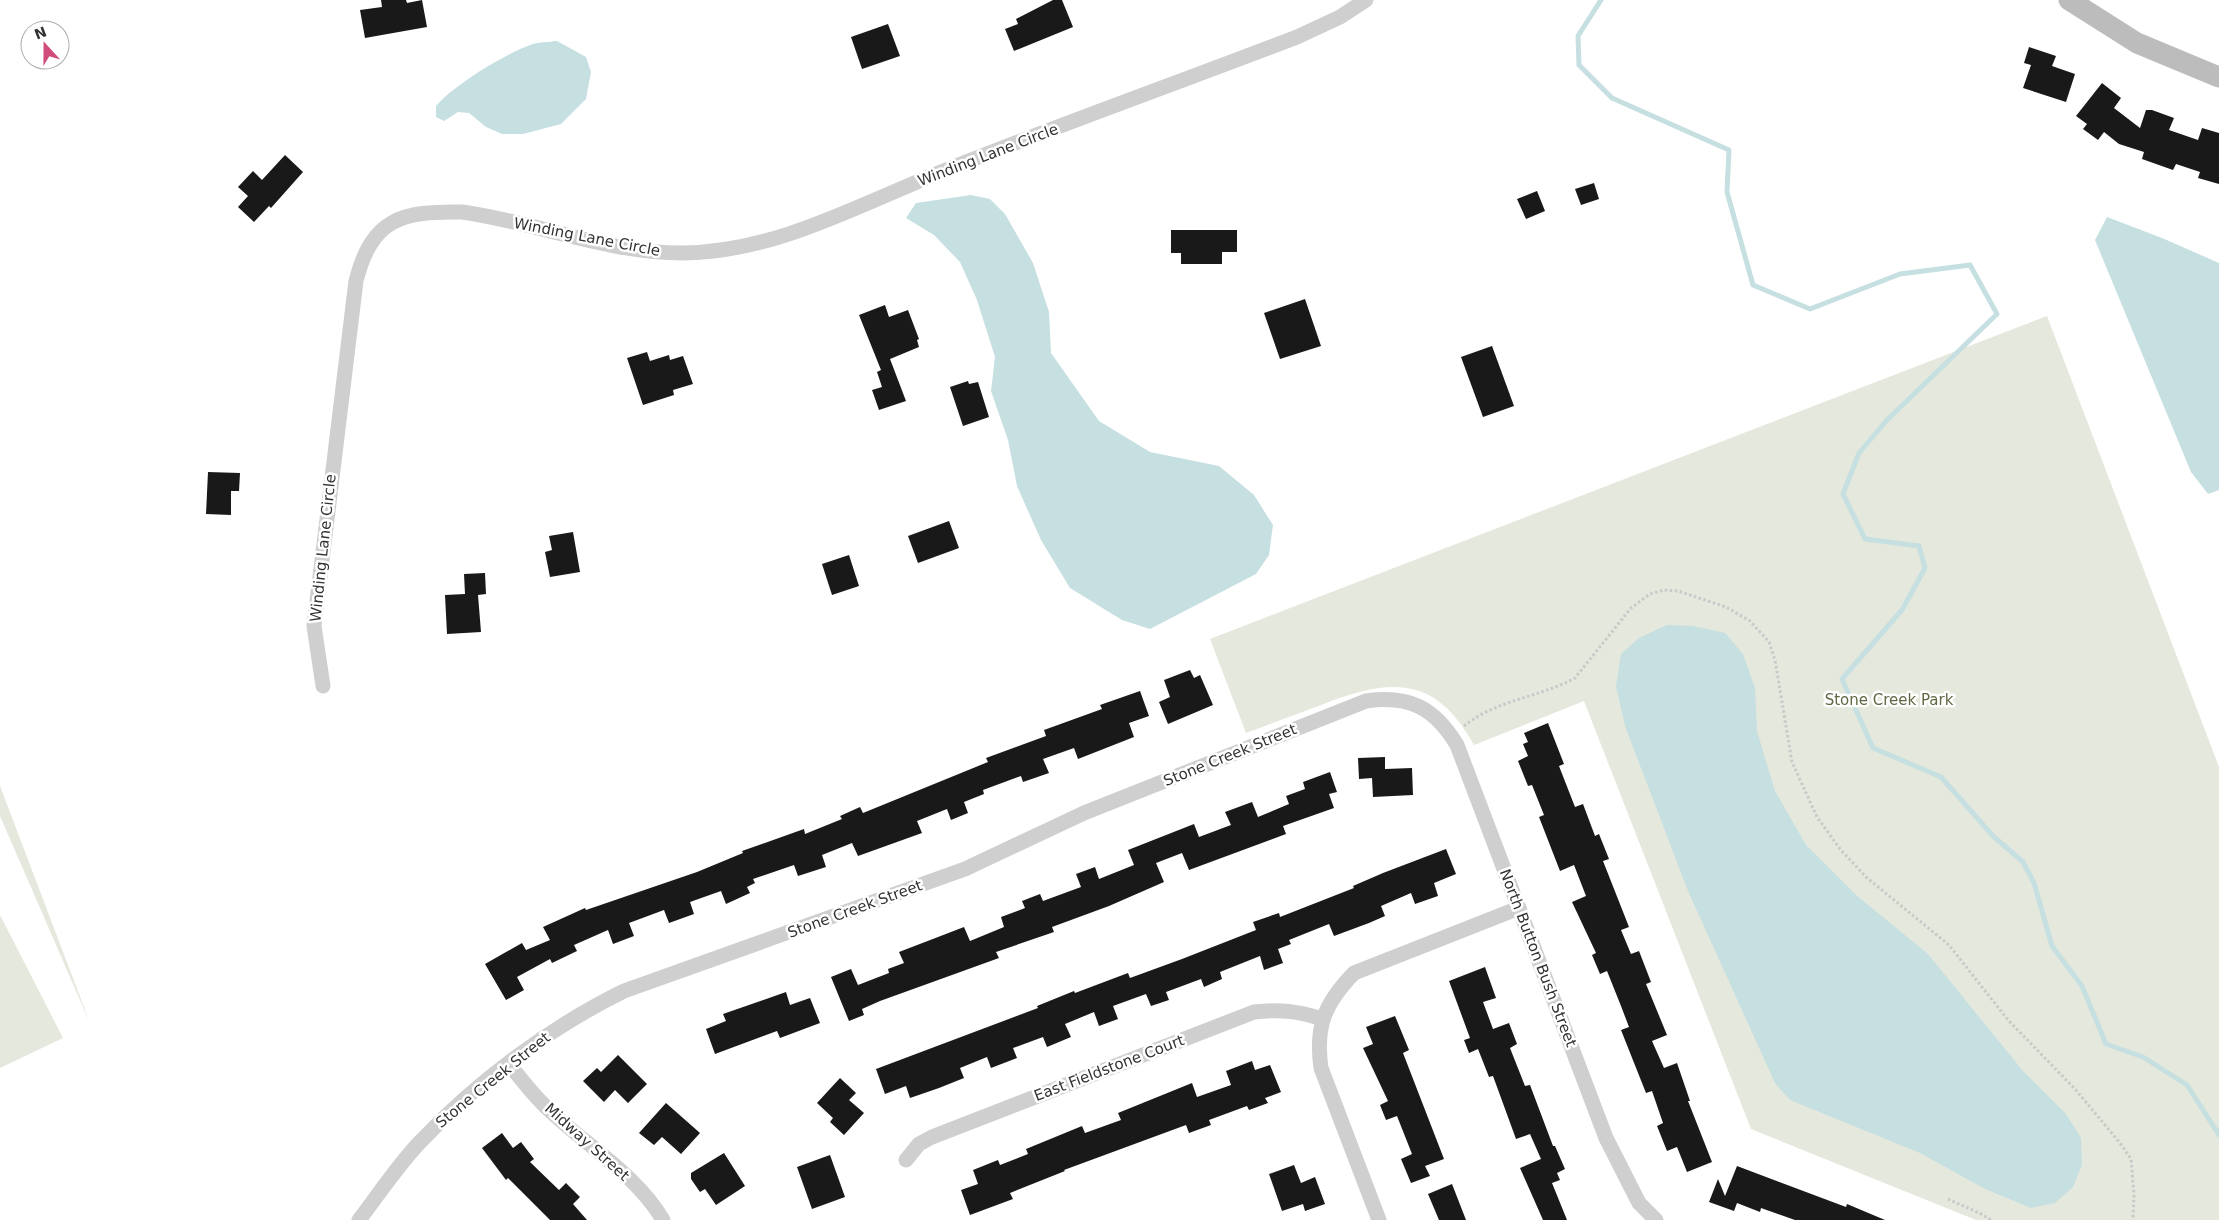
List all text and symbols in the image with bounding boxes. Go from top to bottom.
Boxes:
north arrow [20,20,70,70]
text: N [32,23,49,42]
street label: Winding Lane Circle [915,120,1061,190]
street label: Winding Lane Circle [512,214,662,260]
street label: Winding Lane Circle [306,473,340,623]
park label: Stone Creek Park [1825,691,1954,709]
street label: Stone Creek Street [1161,720,1299,790]
street label: North Button Bush Street [1496,866,1580,1050]
street label: Stone Creek Street [785,876,925,942]
street label: Stone Creek Street [432,1028,554,1132]
street label: East Fieldstone Court [1031,1031,1187,1105]
street label: Midway Street [541,1099,633,1185]

